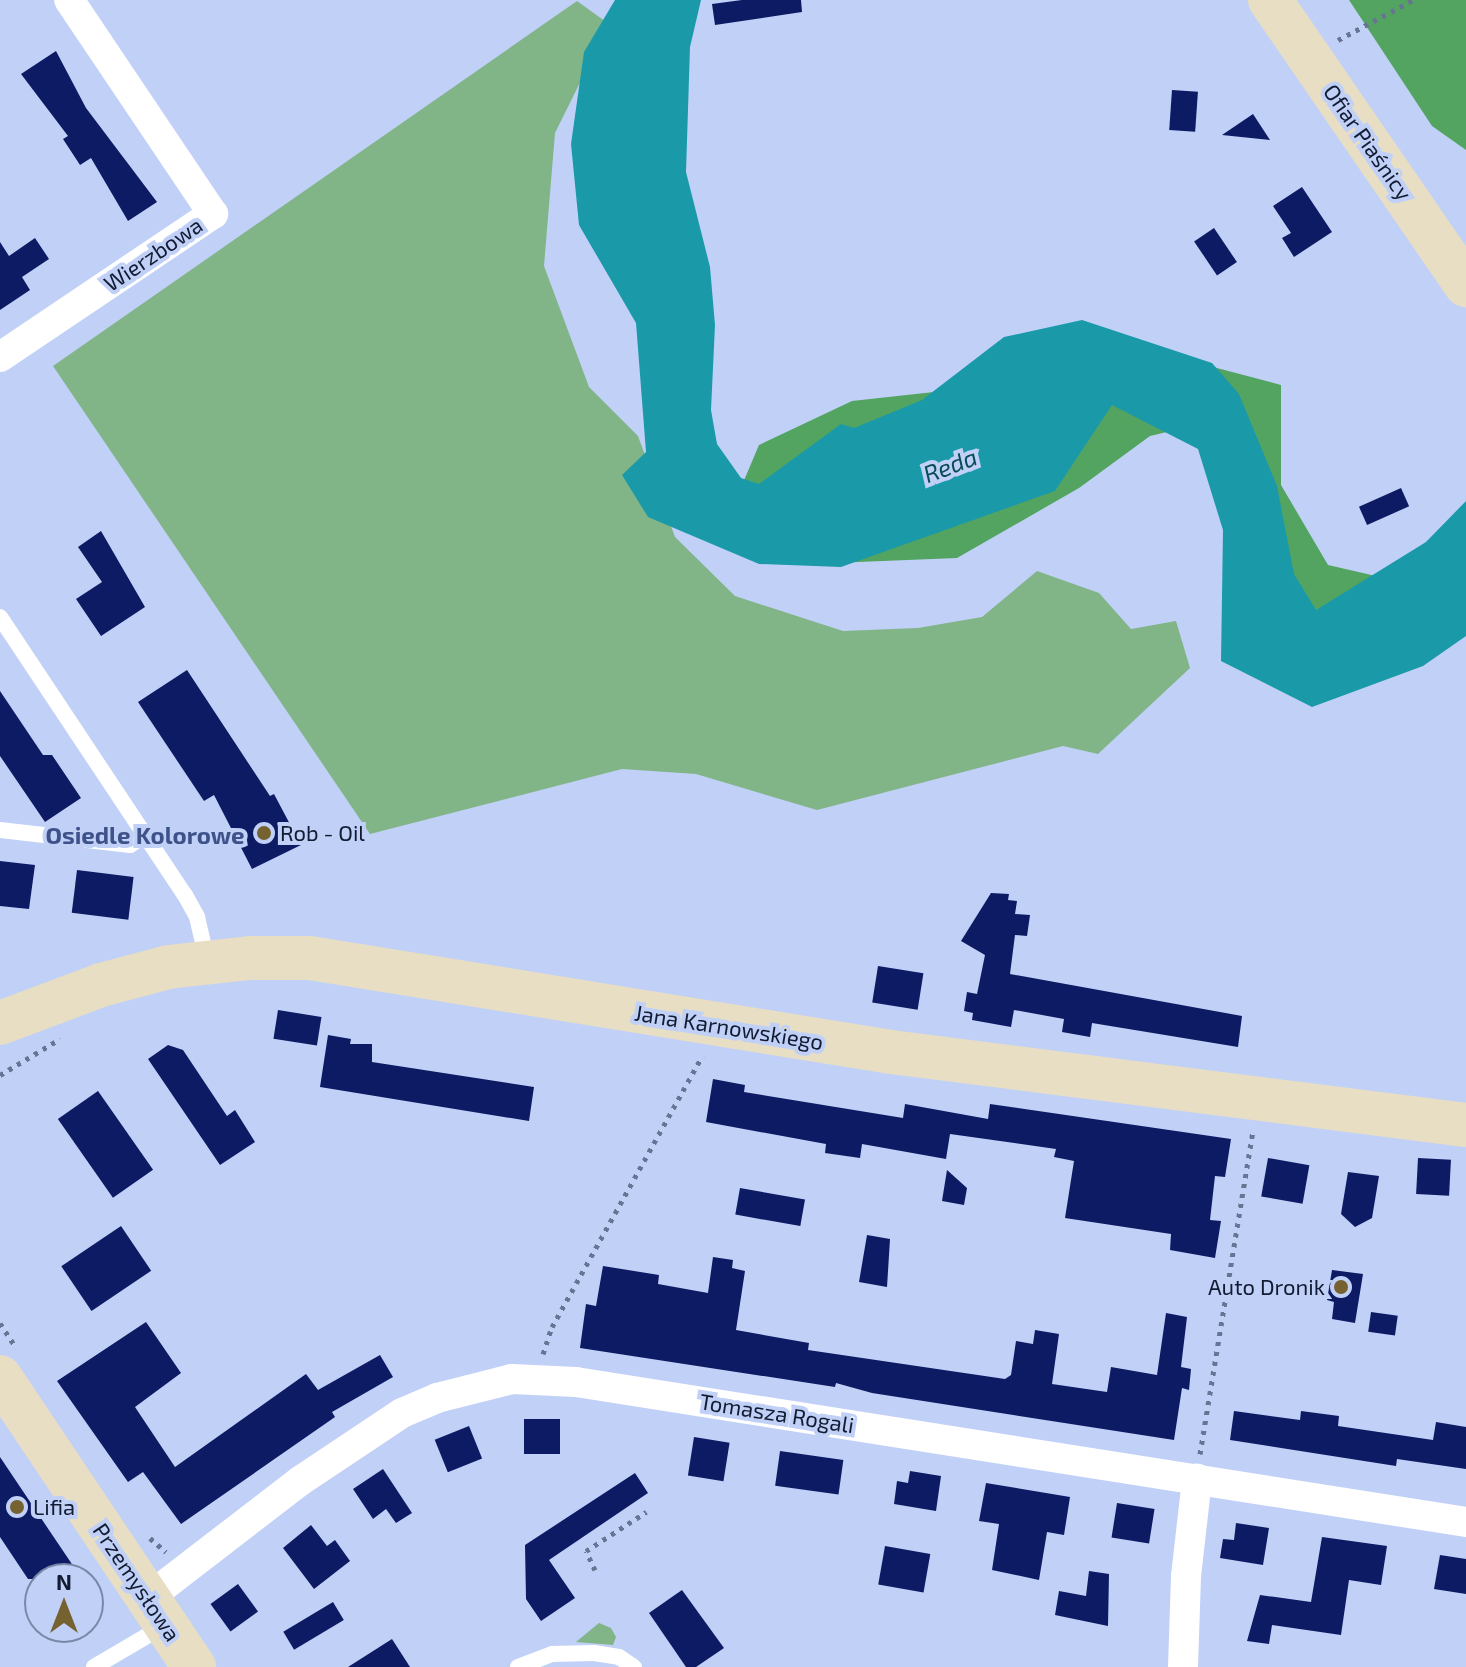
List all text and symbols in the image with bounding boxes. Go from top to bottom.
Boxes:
street label: Ofiar Piaśnicy [1318,79,1418,205]
street label: Wierzbowa [99,211,207,297]
water label: Reda [919,442,981,488]
place label: Rob - Oil [280,820,365,846]
district label: Osiedle Kolorowe [45,821,245,849]
marker: Rob - Oil [255,824,273,842]
street label: Jana Karnowskiego [633,999,825,1055]
place label: Auto Dronik [1208,1274,1325,1300]
marker: Auto Dronik [1332,1278,1350,1296]
street label: Tomasza Rogali [698,1388,856,1438]
place label: Lifia [33,1494,75,1520]
marker: Lifia [8,1498,26,1516]
street label: Przemysłowa [88,1518,186,1646]
north arrow [24,1563,104,1643]
text: N [56,1568,72,1594]

